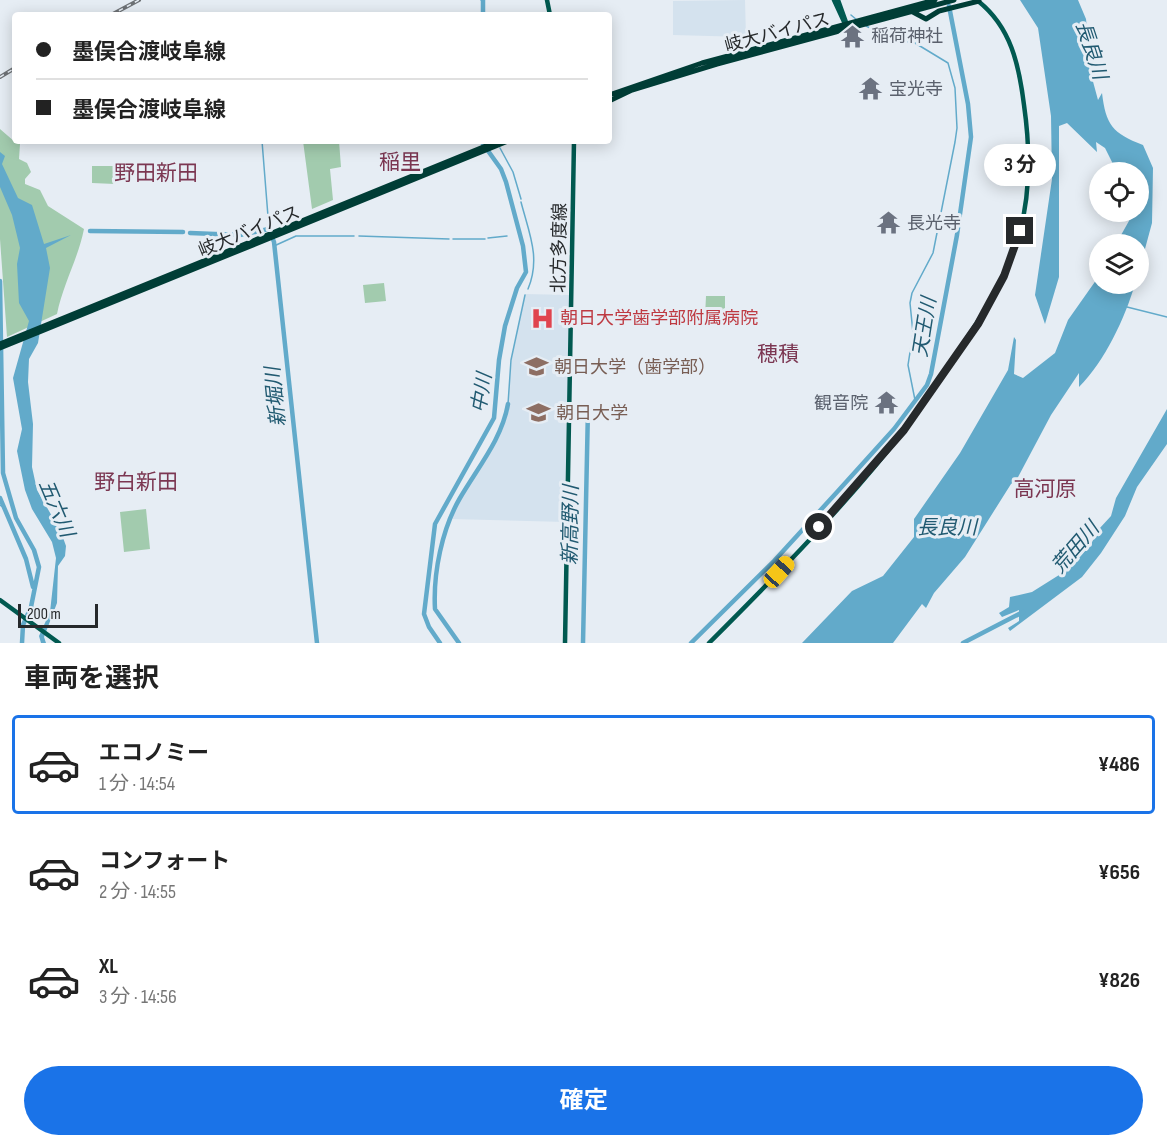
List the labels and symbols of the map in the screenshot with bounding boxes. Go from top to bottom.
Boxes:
street label: 岐大バイパス [722,8,832,57]
water label: 長良川 [1070,18,1112,84]
temple icon: 稲荷神社 [840,23,866,49]
place label: 稲荷神社 [871,26,943,47]
temple icon: 宝光寺 [858,76,884,102]
place label: 宝光寺 [889,79,943,100]
callout: 3 分 [984,144,1056,186]
district label: 稲里 [379,150,421,175]
district label: 野田新田 [114,161,198,186]
street label: 岐大バイパス [195,202,303,261]
street label: 北方多度線 [548,203,571,293]
temple icon: 長光寺 [876,210,902,236]
place label: 長光寺 [907,213,961,234]
route end [1006,217,1033,244]
water label: 天王川 [908,294,942,359]
hospital icon: 朝日大学歯学部附属病院 [529,305,555,331]
place label: 朝日大学歯学部附属病院 [560,308,758,329]
district label: 穂積 [757,342,799,367]
school or university icon: 朝日大学（歯学部） [523,354,549,380]
place label: 朝日大学（歯学部） [554,357,716,378]
water label: 新堀川 [261,364,291,428]
water label: 中川 [467,370,497,415]
temple icon: 観音院 [873,390,899,416]
place label: 観音院 [814,393,868,414]
school or university icon: 朝日大学 [525,400,551,426]
place label: 朝日大学 [556,403,628,424]
district label: 野白新田 [94,470,178,495]
water label: 五六川 [33,476,80,543]
district label: 高河原 [1014,477,1077,502]
water label: 新高野川 [558,483,584,565]
route start [805,513,832,540]
water label: 長良川 [917,516,979,540]
water label: 荒田川 [1047,516,1106,578]
car [760,553,798,591]
scale bar [18,601,98,628]

